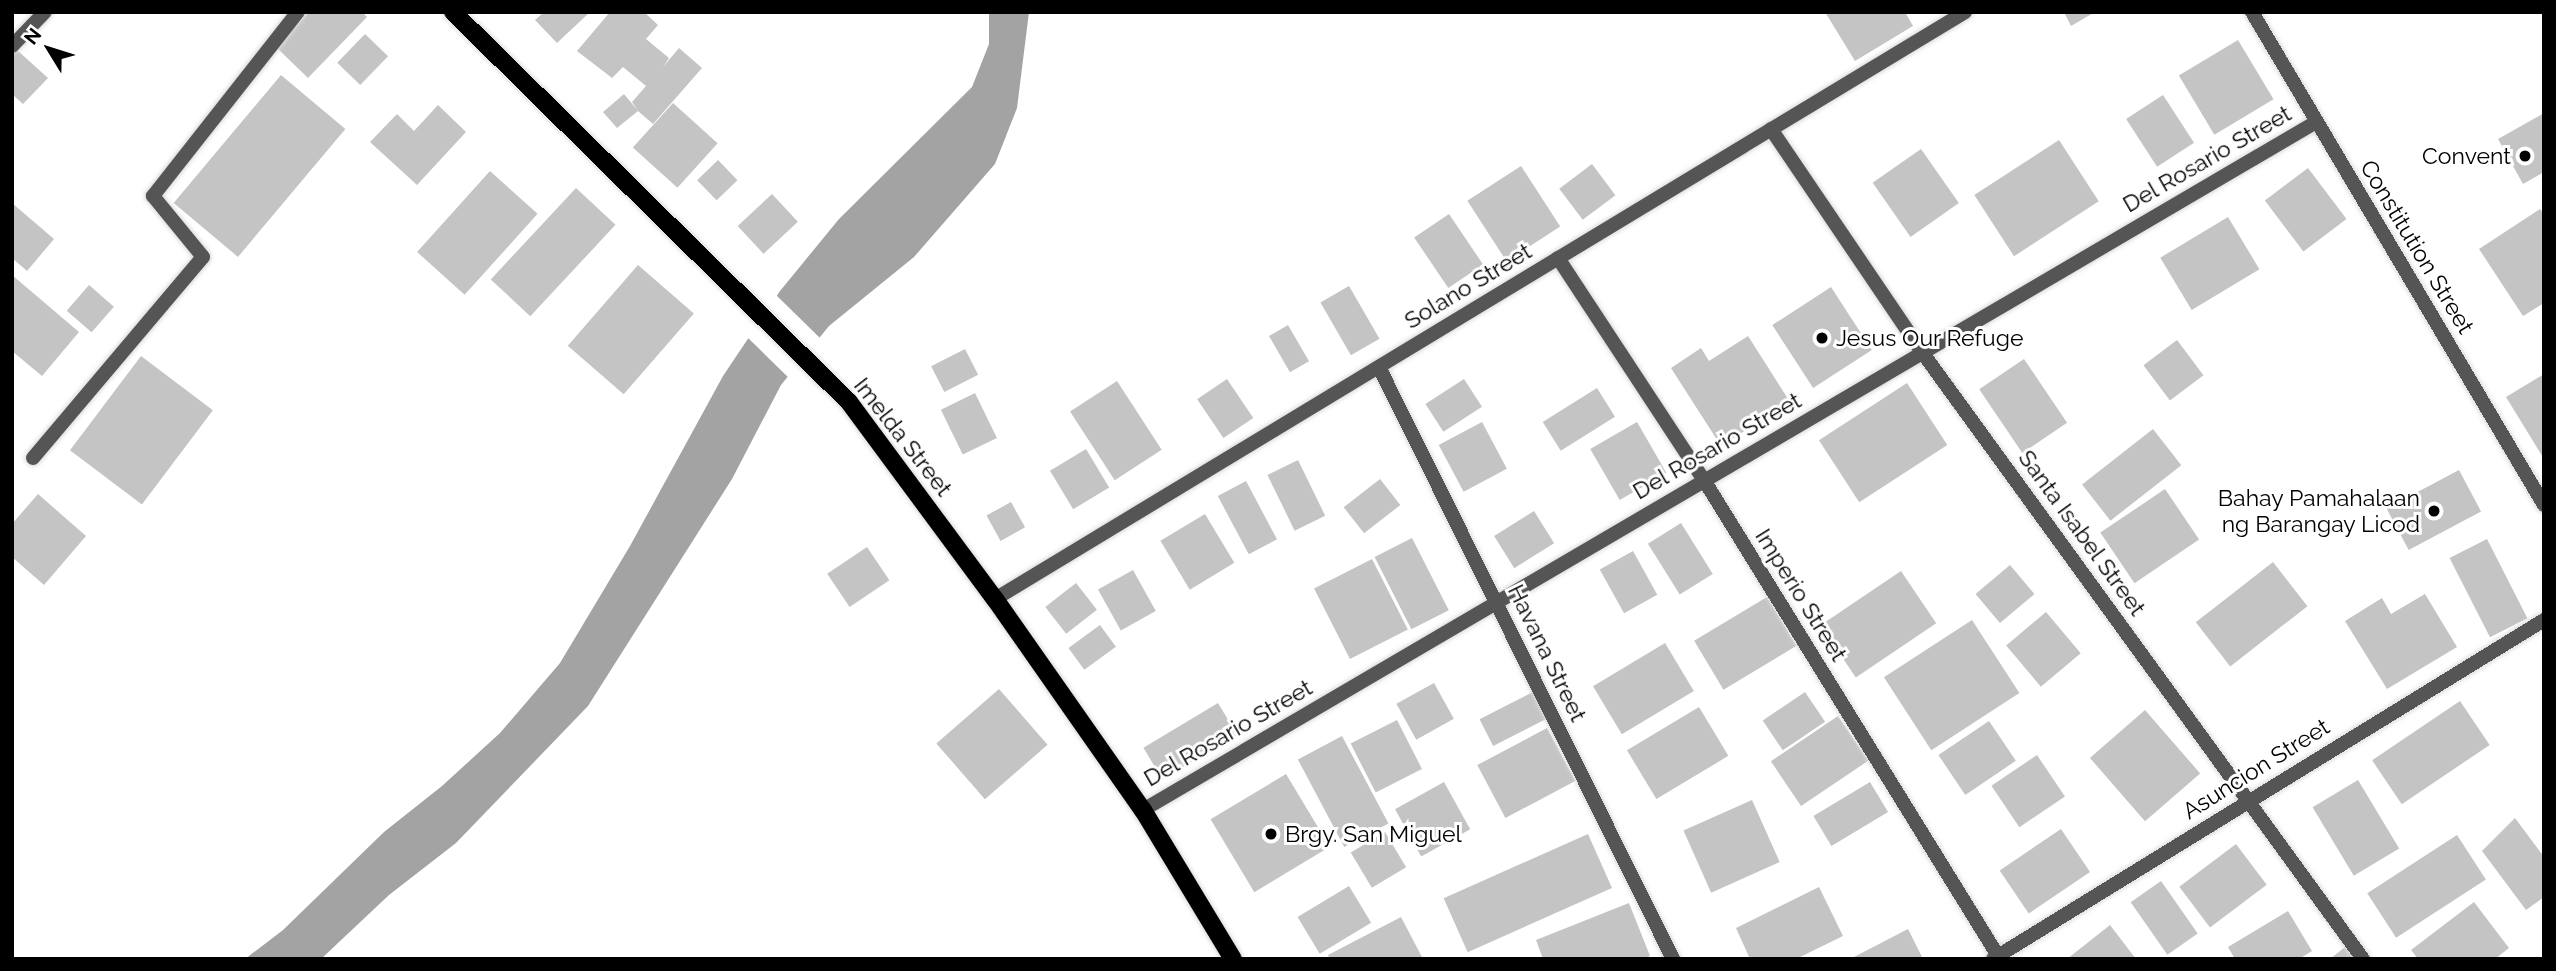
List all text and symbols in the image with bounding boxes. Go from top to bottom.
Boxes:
north arrow [14,14,84,84]
text: N [19,24,46,49]
street label: Del Rosario Street [2118,99,2296,219]
place label: Convent [2422,142,2511,170]
marker: Convent [2517,148,2533,164]
street label: Constitution Street [2354,155,2480,339]
street label: Solano Street [1400,237,1536,335]
place label: Jesus Our Refuge [1836,324,2024,352]
marker: Jesus Our Refuge [1814,330,1830,346]
street label: Imelda Street [848,372,958,502]
street label: Del Rosario Street [1628,386,1806,506]
street label: Santa Isabel Street [2012,445,2152,621]
place label: Bahay Pamahalaan ng Barangay Licod [2217,484,2420,538]
marker: Bahay Pamahalaan ng Barangay Licod [2426,503,2442,519]
street label: Imperio Street [1749,524,1853,666]
street label: Havana Street [1502,580,1592,726]
street label: Del Rosario Street [1139,673,1317,793]
street label: Asuncion Street [2177,713,2335,825]
place label: Brgy. San Miguel [1285,820,1462,848]
marker: Brgy. San Miguel [1263,826,1279,842]

